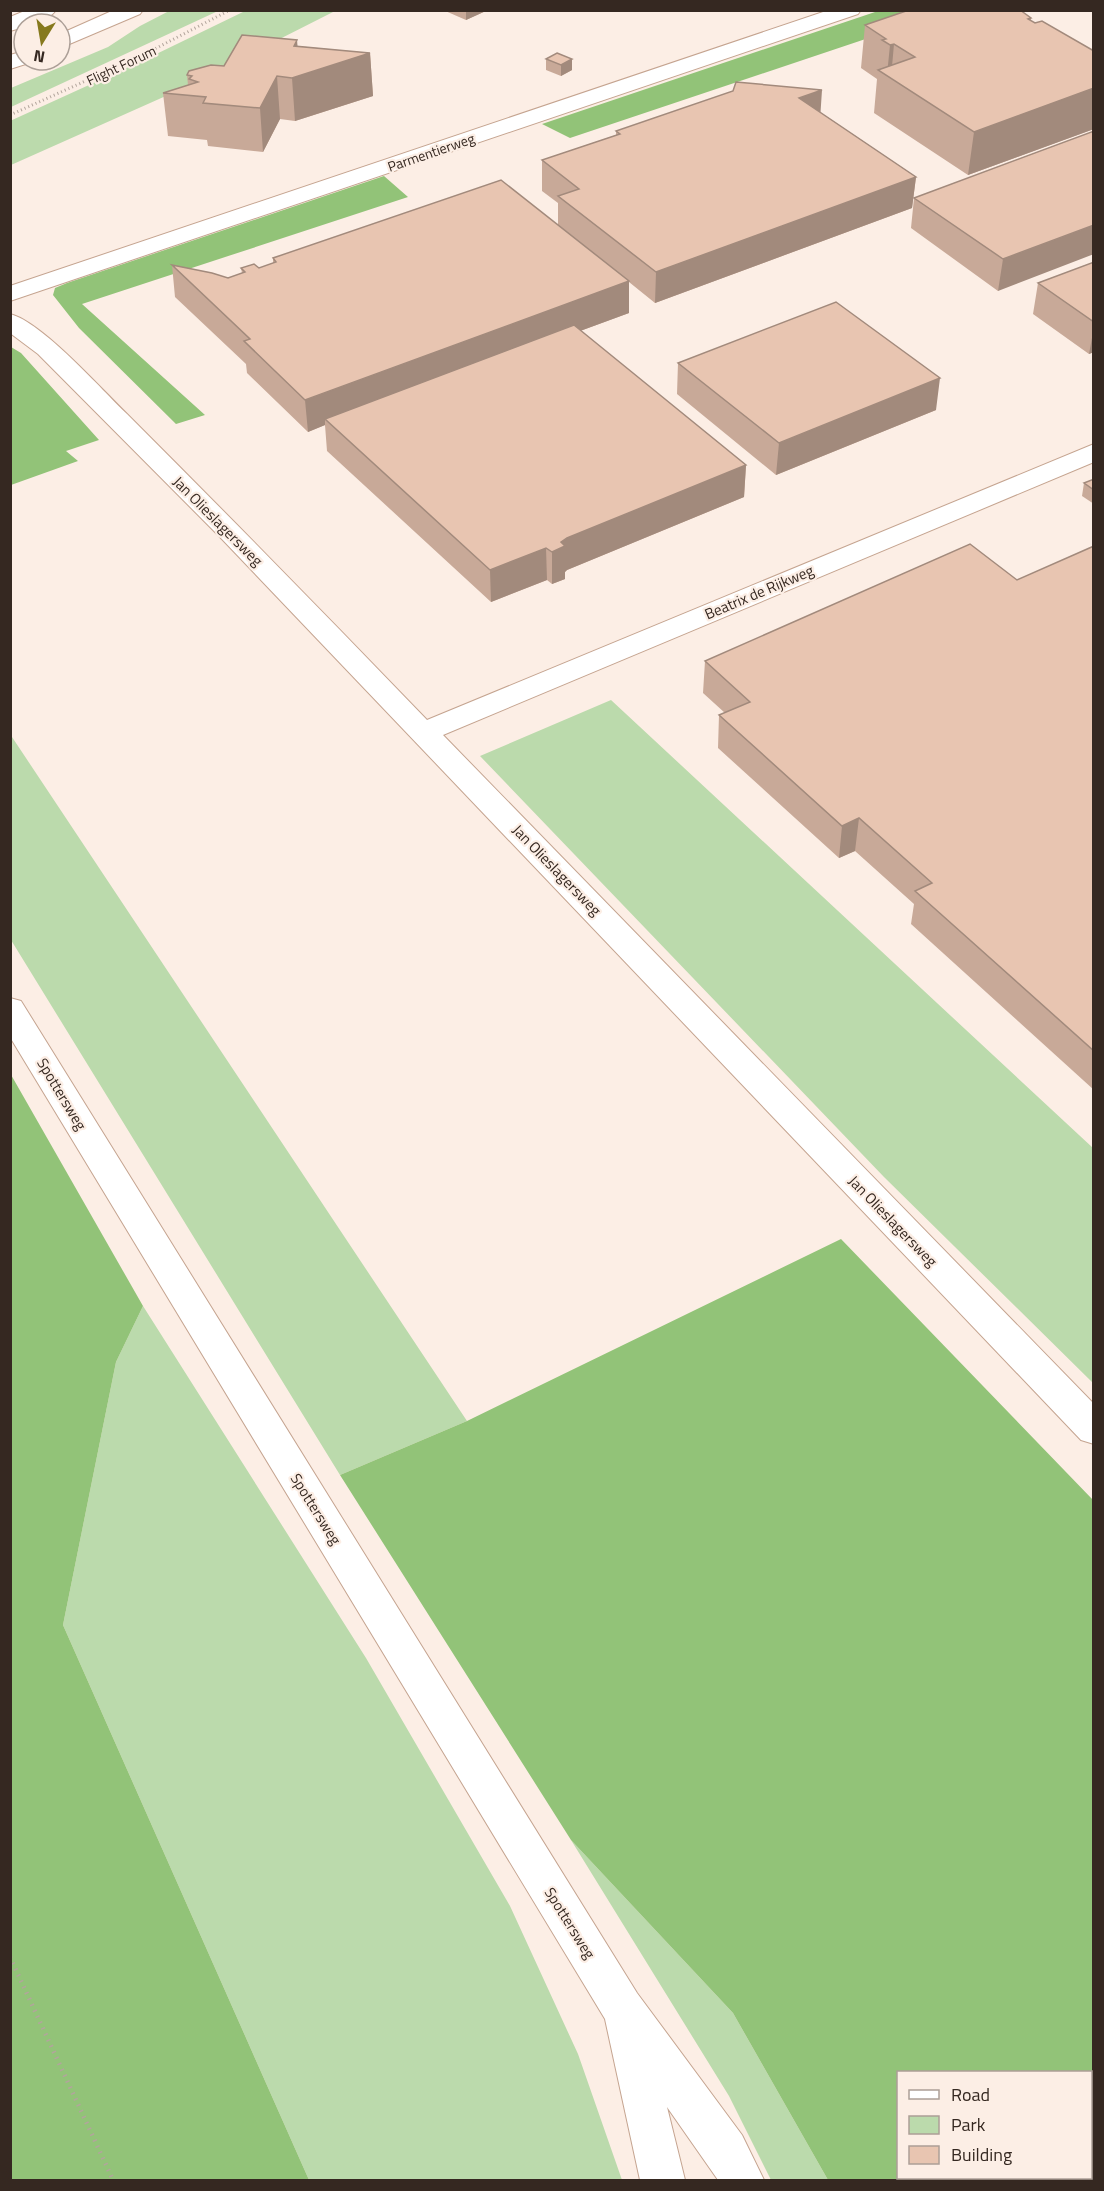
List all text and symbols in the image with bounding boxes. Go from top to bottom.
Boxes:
north arrow [12,12,72,72]
street label: Flight Forum [83,40,159,90]
text: N [31,44,47,70]
street label: Parmentierweg [385,127,477,177]
street label: Jan Olieslagersweg [168,471,269,572]
street label: Beatrix de Rijkweg [701,559,817,625]
street label: Jan Olieslagersweg [507,819,607,921]
street label: Spottersweg [31,1053,93,1135]
street label: Jan Olieslagersweg [843,1170,943,1272]
street label: Spottersweg [285,1469,347,1550]
street label: Spottersweg [539,1883,601,1964]
legend [897,2071,1092,2179]
text: Road [951,2081,990,2108]
text: Park [951,2111,986,2138]
text: Building [951,2141,1012,2168]

